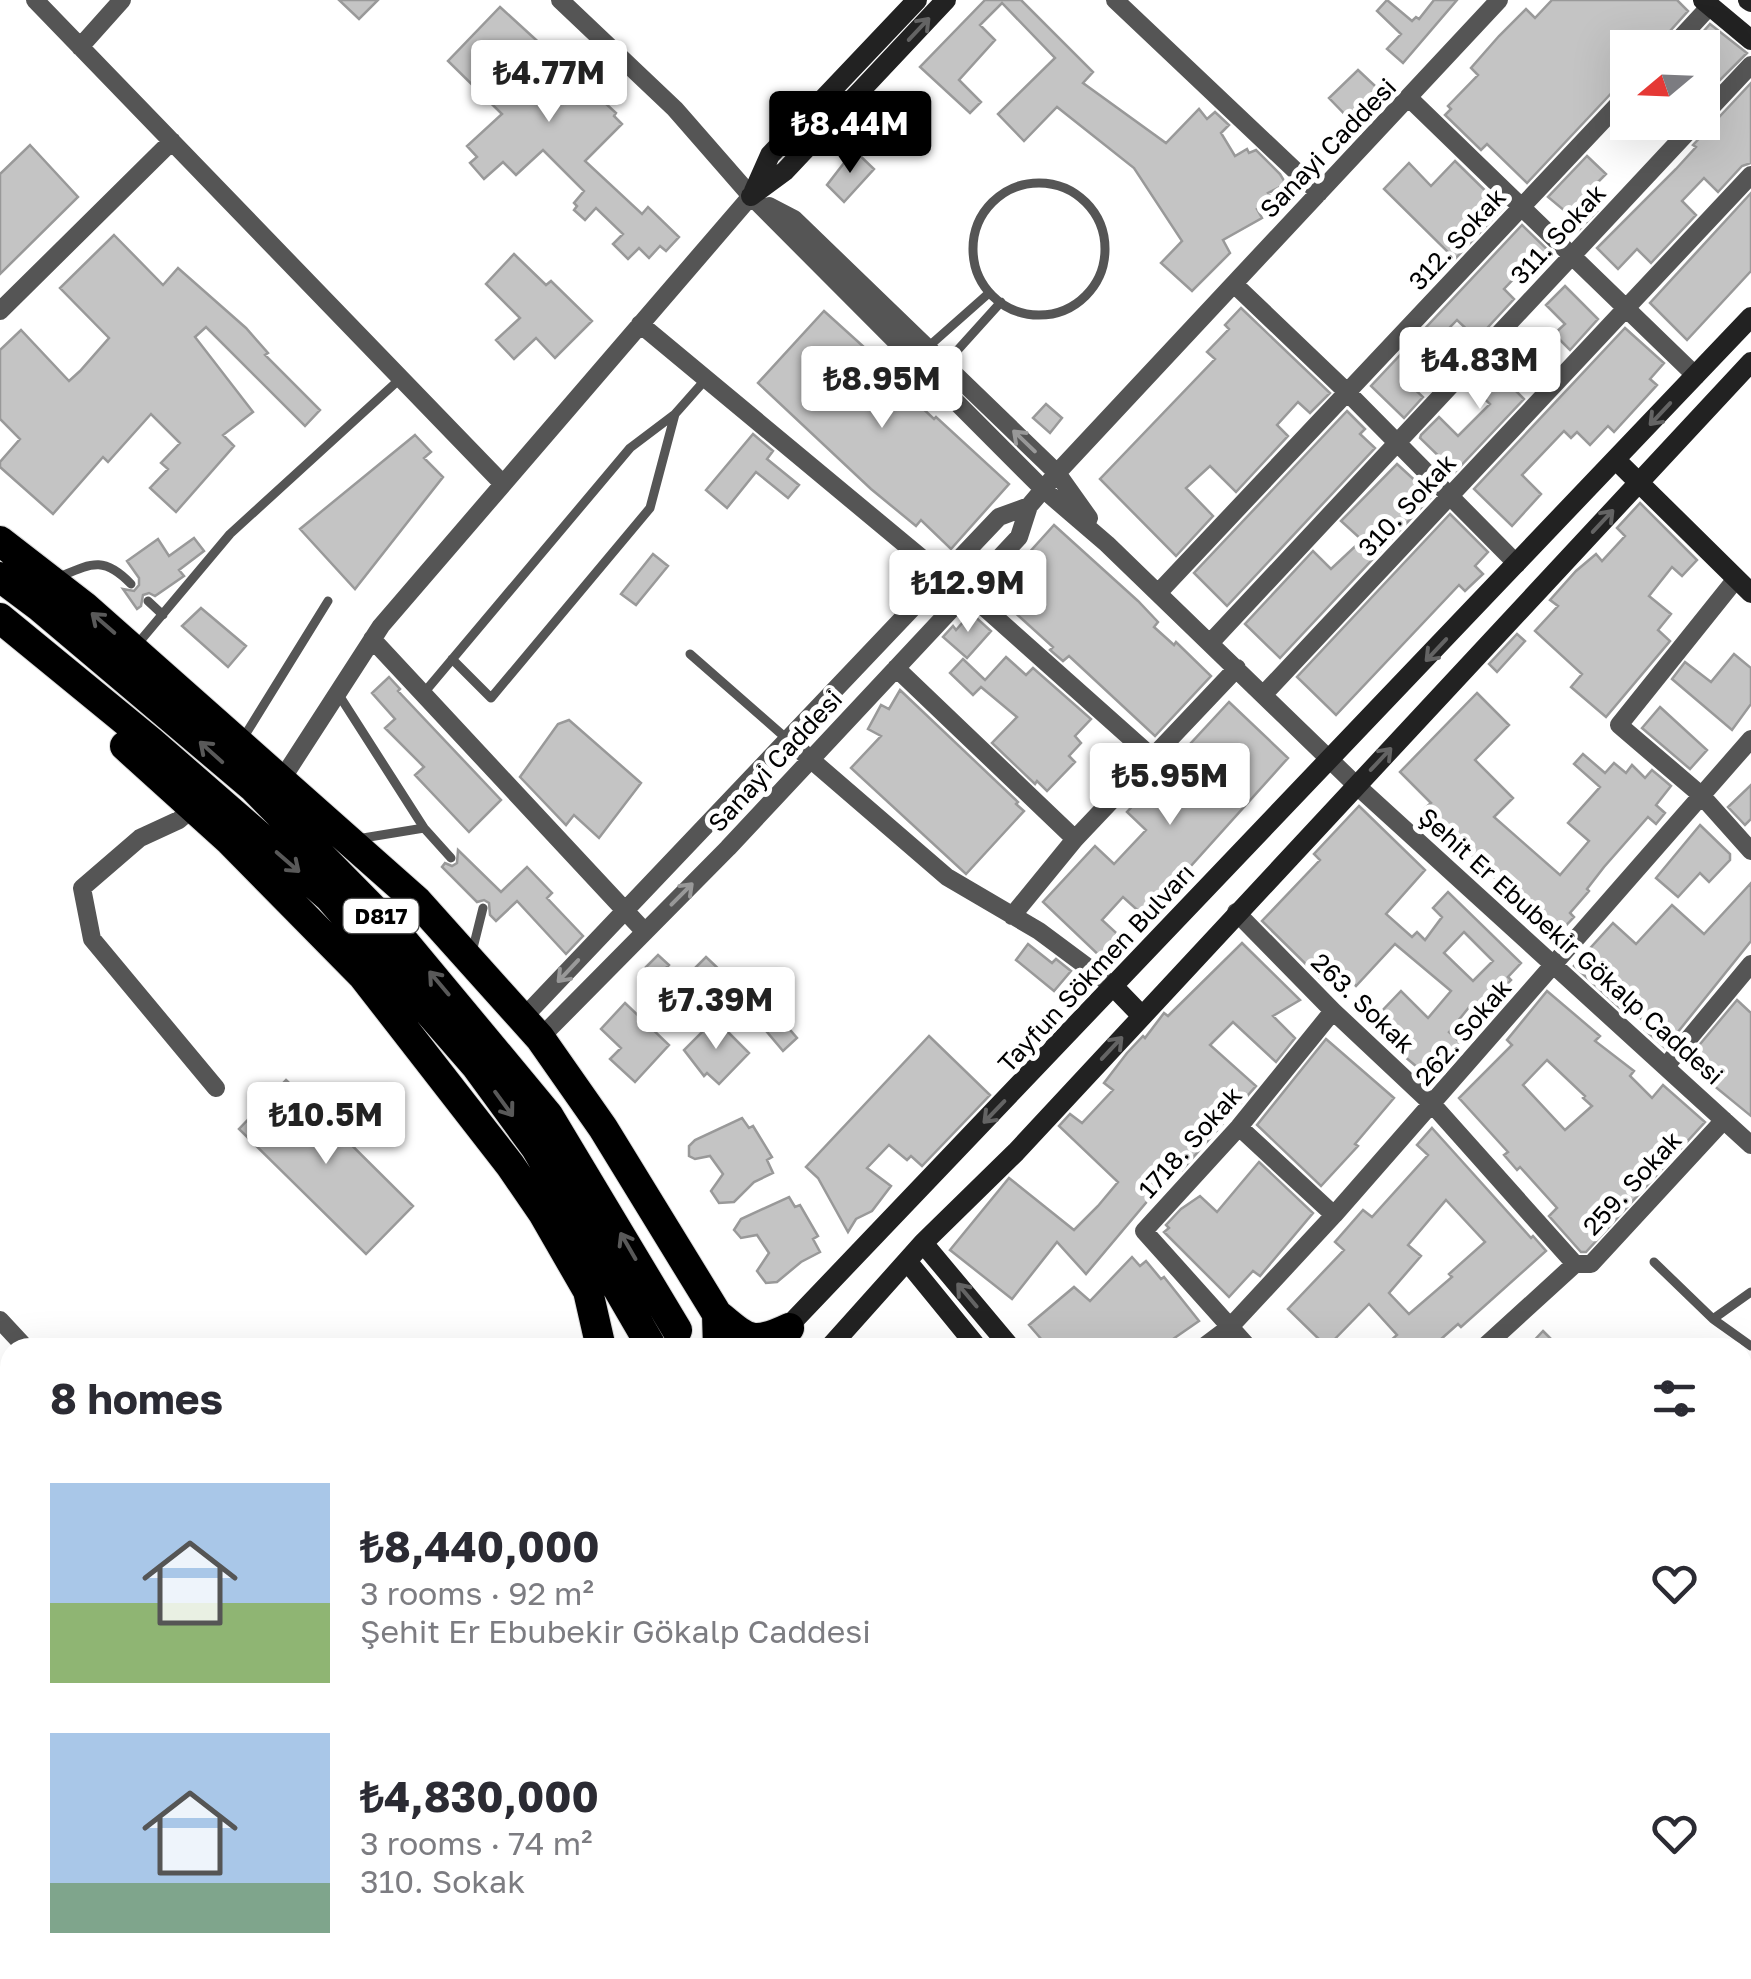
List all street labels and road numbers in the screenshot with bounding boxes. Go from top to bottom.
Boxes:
street label: Sanayi Caddesi [1253,71,1402,224]
street label: 311. Sokak [1503,177,1612,290]
street label: 312. Sokak [1402,181,1512,296]
street label: 310. Sokak [1351,447,1462,562]
street label: Sanayi Caddesi [701,683,848,838]
street label: Şehit Er Ebubekir Gökalp Caddesi [1413,801,1730,1091]
street label: Tayfun Sökmen Bulvarı [991,857,1200,1078]
road number: D817 [344,899,418,933]
street label: 263. Sokak [1305,946,1421,1059]
street label: 262. Sokak [1408,972,1517,1091]
street label: 1718. Sokak [1131,1079,1248,1204]
street label: 259. Sokak [1576,1124,1688,1241]

